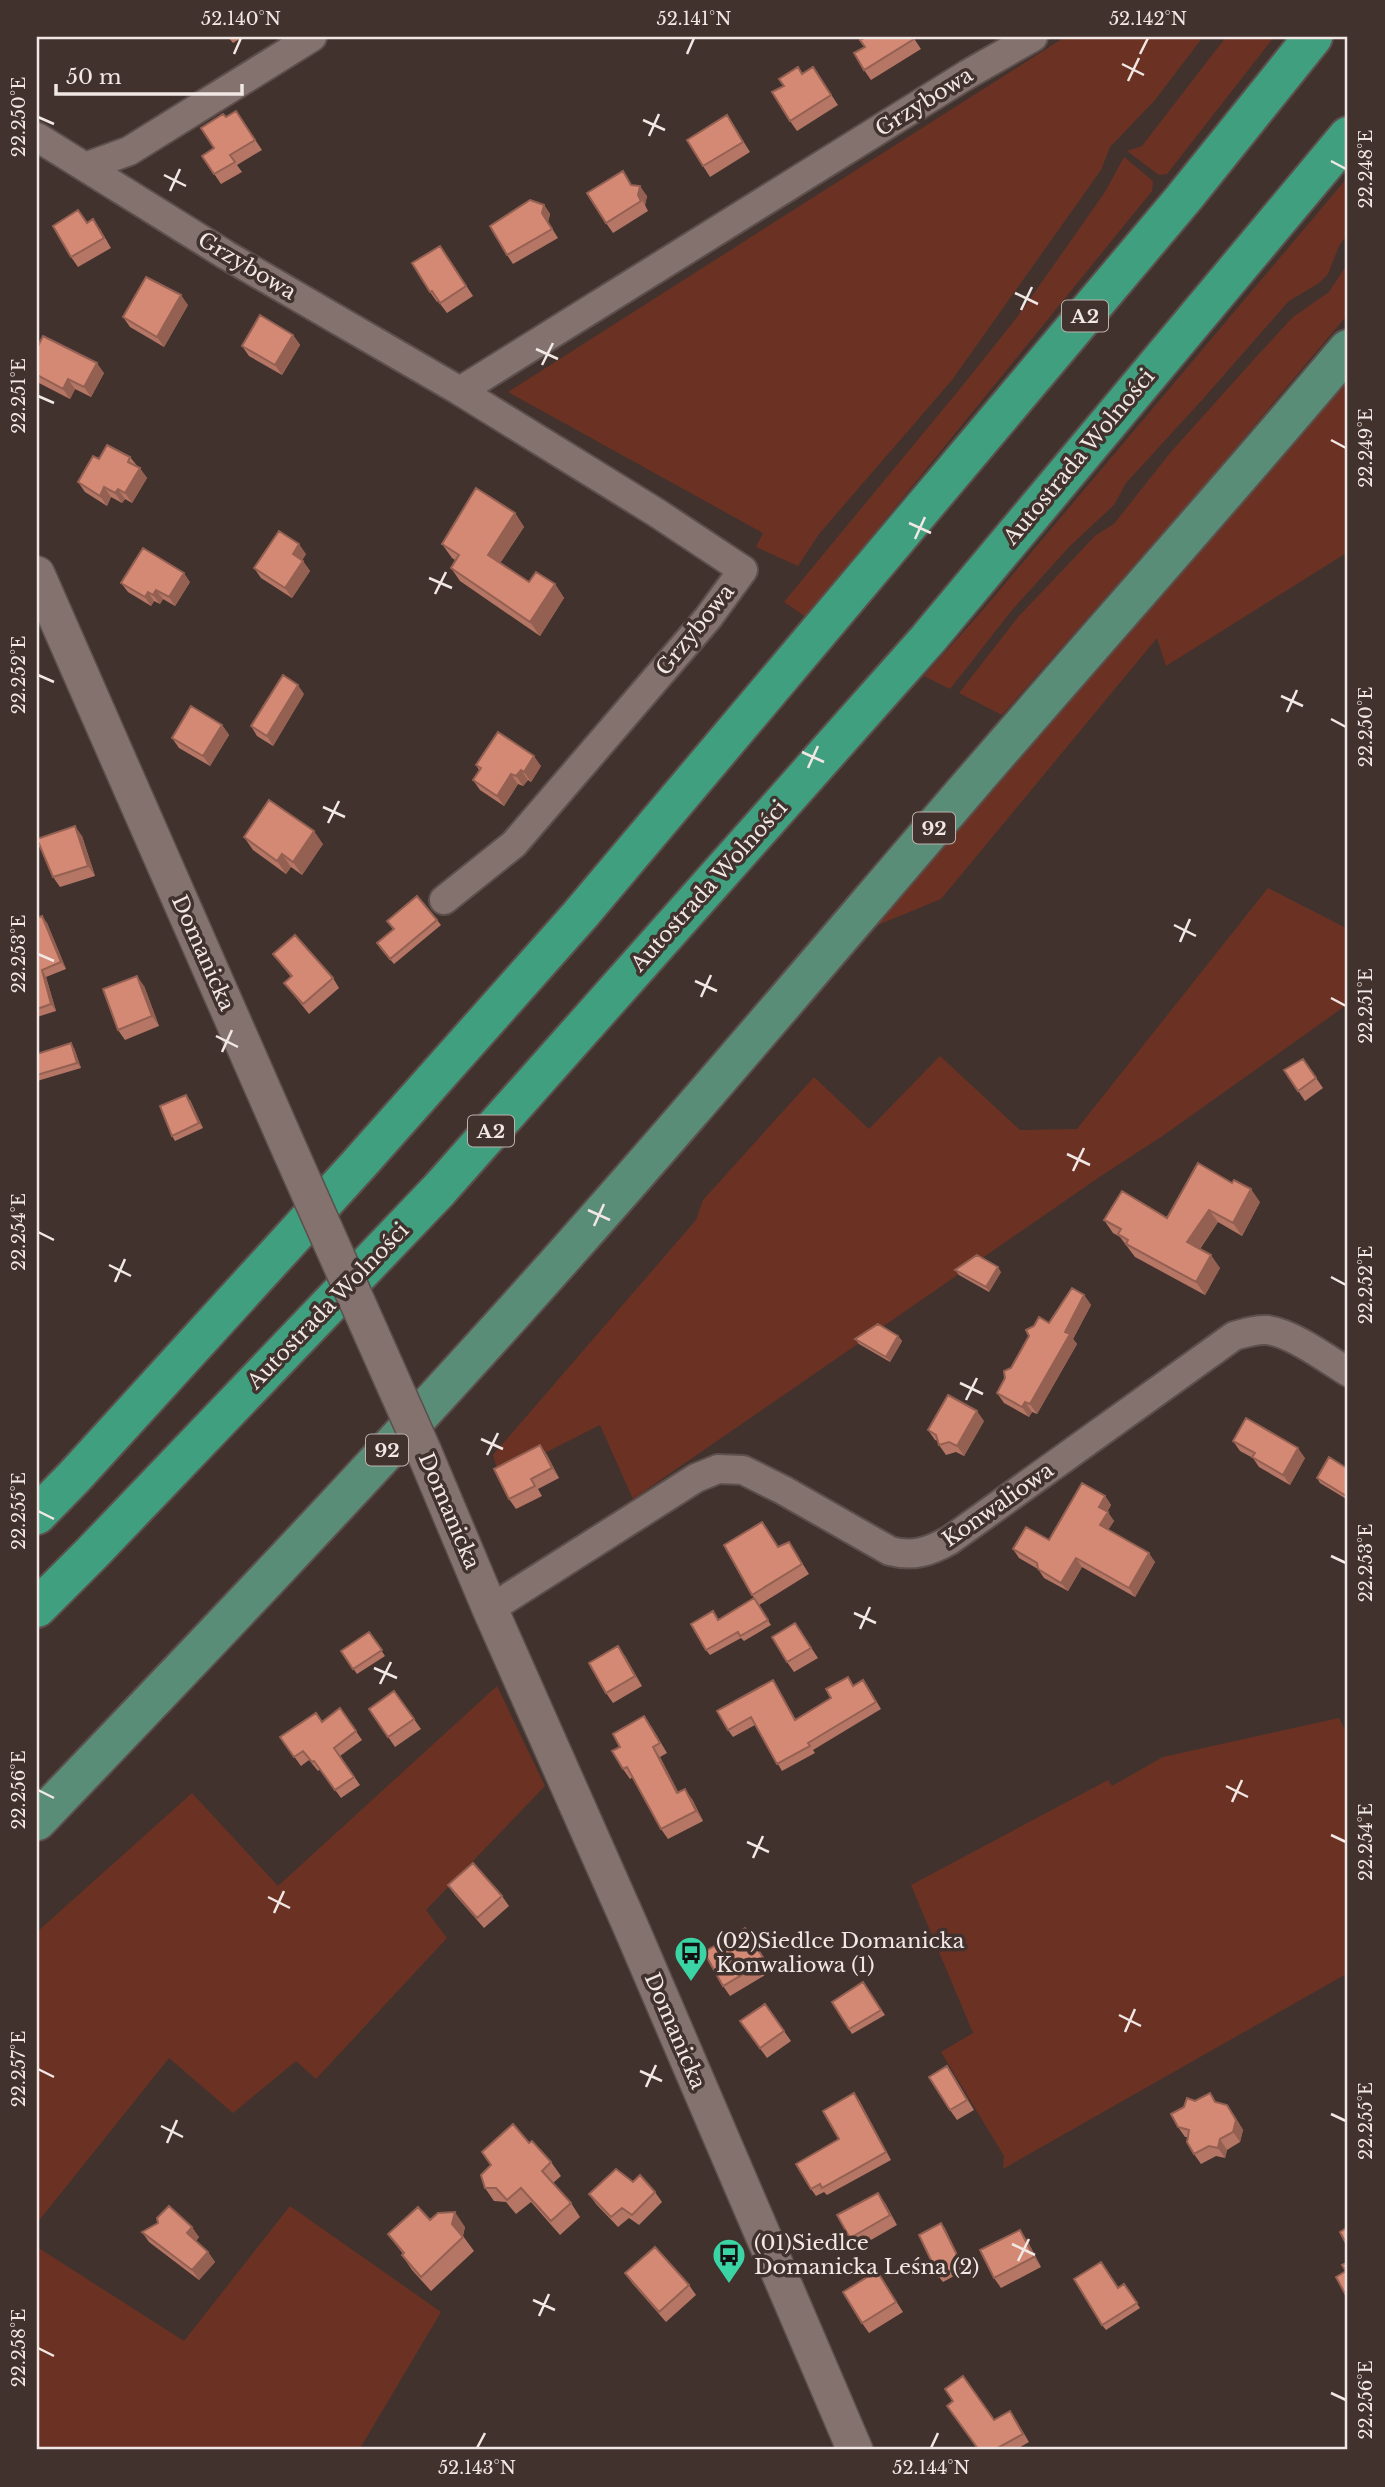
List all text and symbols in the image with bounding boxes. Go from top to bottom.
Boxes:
text: 52.140°N [201,8,281,30]
text: 52.141°N [656,8,732,30]
text: 52.142°N [1109,8,1187,30]
scale bar [56,52,242,96]
street label: Grzybowa [871,62,978,142]
text: 50 m [66,64,122,90]
text: 22.250°E [8,77,30,157]
text: 22.248°E [1355,130,1377,208]
street label: Grzybowa [193,227,301,306]
road number: A2 [1062,300,1108,332]
text: 22.251°E [8,358,30,434]
street label: Autostrada Wolności [997,364,1160,551]
text: 22.249°E [1355,408,1377,488]
street label: Grzybowa [650,579,740,681]
text: 22.252°E [8,636,30,714]
text: 22.250°E [1355,687,1377,767]
street label: Autostrada Wolności [625,795,793,978]
road number: 92 [913,813,955,844]
street label: Domanicka [166,891,240,1015]
text: 22.253°E [8,915,30,993]
text: 22.251°E [1355,968,1377,1044]
road number: A2 [468,1116,514,1147]
text: 22.254°E [8,1193,30,1271]
street label: Autostrada Wolności [241,1217,414,1395]
text: 22.252°E [1355,1246,1377,1324]
road number: 92 [366,1434,408,1466]
street label: Domanicka [413,1449,485,1573]
street label: Konwaliowa [938,1457,1059,1553]
text: 22.255°E [8,1472,30,1550]
text: 22.253°E [1355,1524,1377,1602]
text: 22.256°E [8,1750,30,1830]
text: 22.254°E [1355,1803,1377,1881]
place label: (02)Siedlce Domanicka Konwaliowa (1) [716,1928,965,1978]
bus stop icon: (02)Siedlce Domanicka Konwaliowa (1) [672,1934,710,1983]
street label: Domanicka [639,1969,711,2093]
text: 22.257°E [8,2031,30,2107]
text: 22.255°E [1355,2082,1377,2160]
place label: (01)Siedlce Domanicka Leśna (2) [754,2230,979,2280]
bus stop icon: (01)Siedlce Domanicka Leśna (2) [710,2236,748,2285]
text: 22.258°E [8,2309,30,2387]
text: 22.256°E [1355,2360,1377,2440]
text: 52.143°N [438,2457,516,2479]
text: 52.144°N [892,2457,970,2479]

